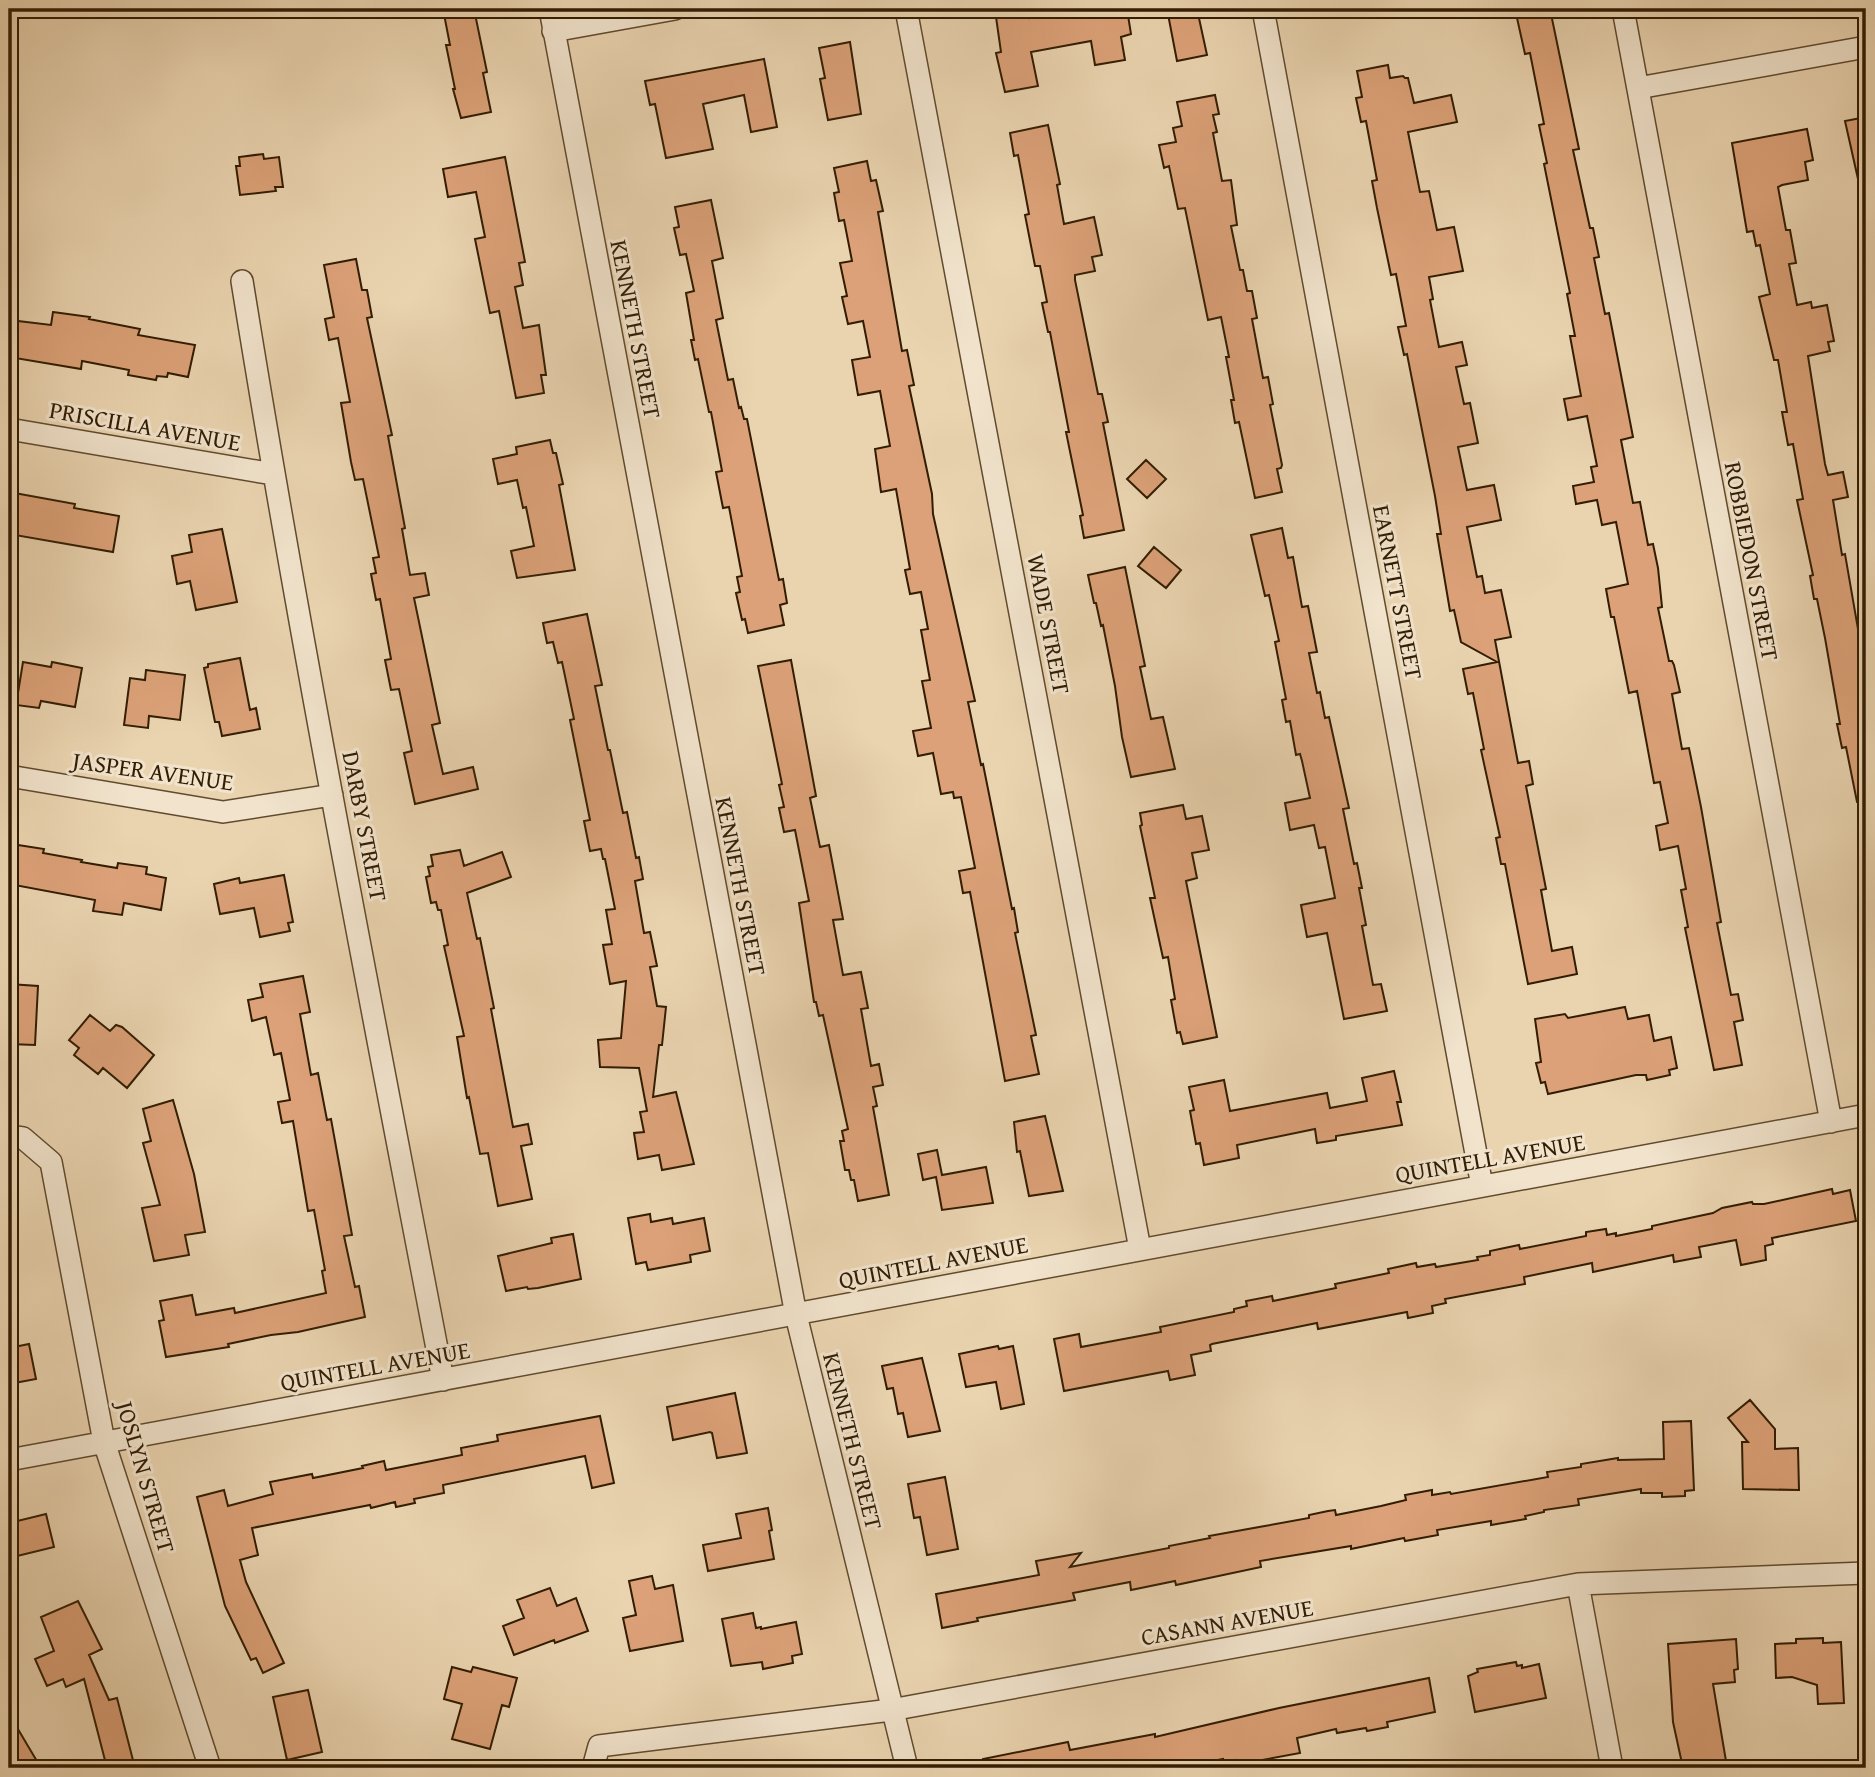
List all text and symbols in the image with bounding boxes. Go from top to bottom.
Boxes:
street label: KENNETH STREET [602,237,670,421]
street label: PRISCILLA AVENUE [47,392,243,460]
street label: ROBBIEDON STREET [1716,459,1788,663]
street label: EARNETT STREET [1364,502,1432,682]
street label: WADE STREET [1018,551,1080,697]
street label: JASPER AVENUE [67,742,236,800]
street label: DARBY STREET [333,748,397,904]
street label: KENNETH STREET [707,794,775,978]
street label: QUINTELL AVENUE [1392,1124,1588,1192]
street label: QUINTELL AVENUE [835,1227,1031,1297]
street label: QUINTELL AVENUE [277,1332,473,1400]
street label: KENNETH STREET [814,1349,892,1533]
street label: JOSLYN STREET [107,1394,184,1557]
street label: CASANN AVENUE [1138,1590,1316,1654]

